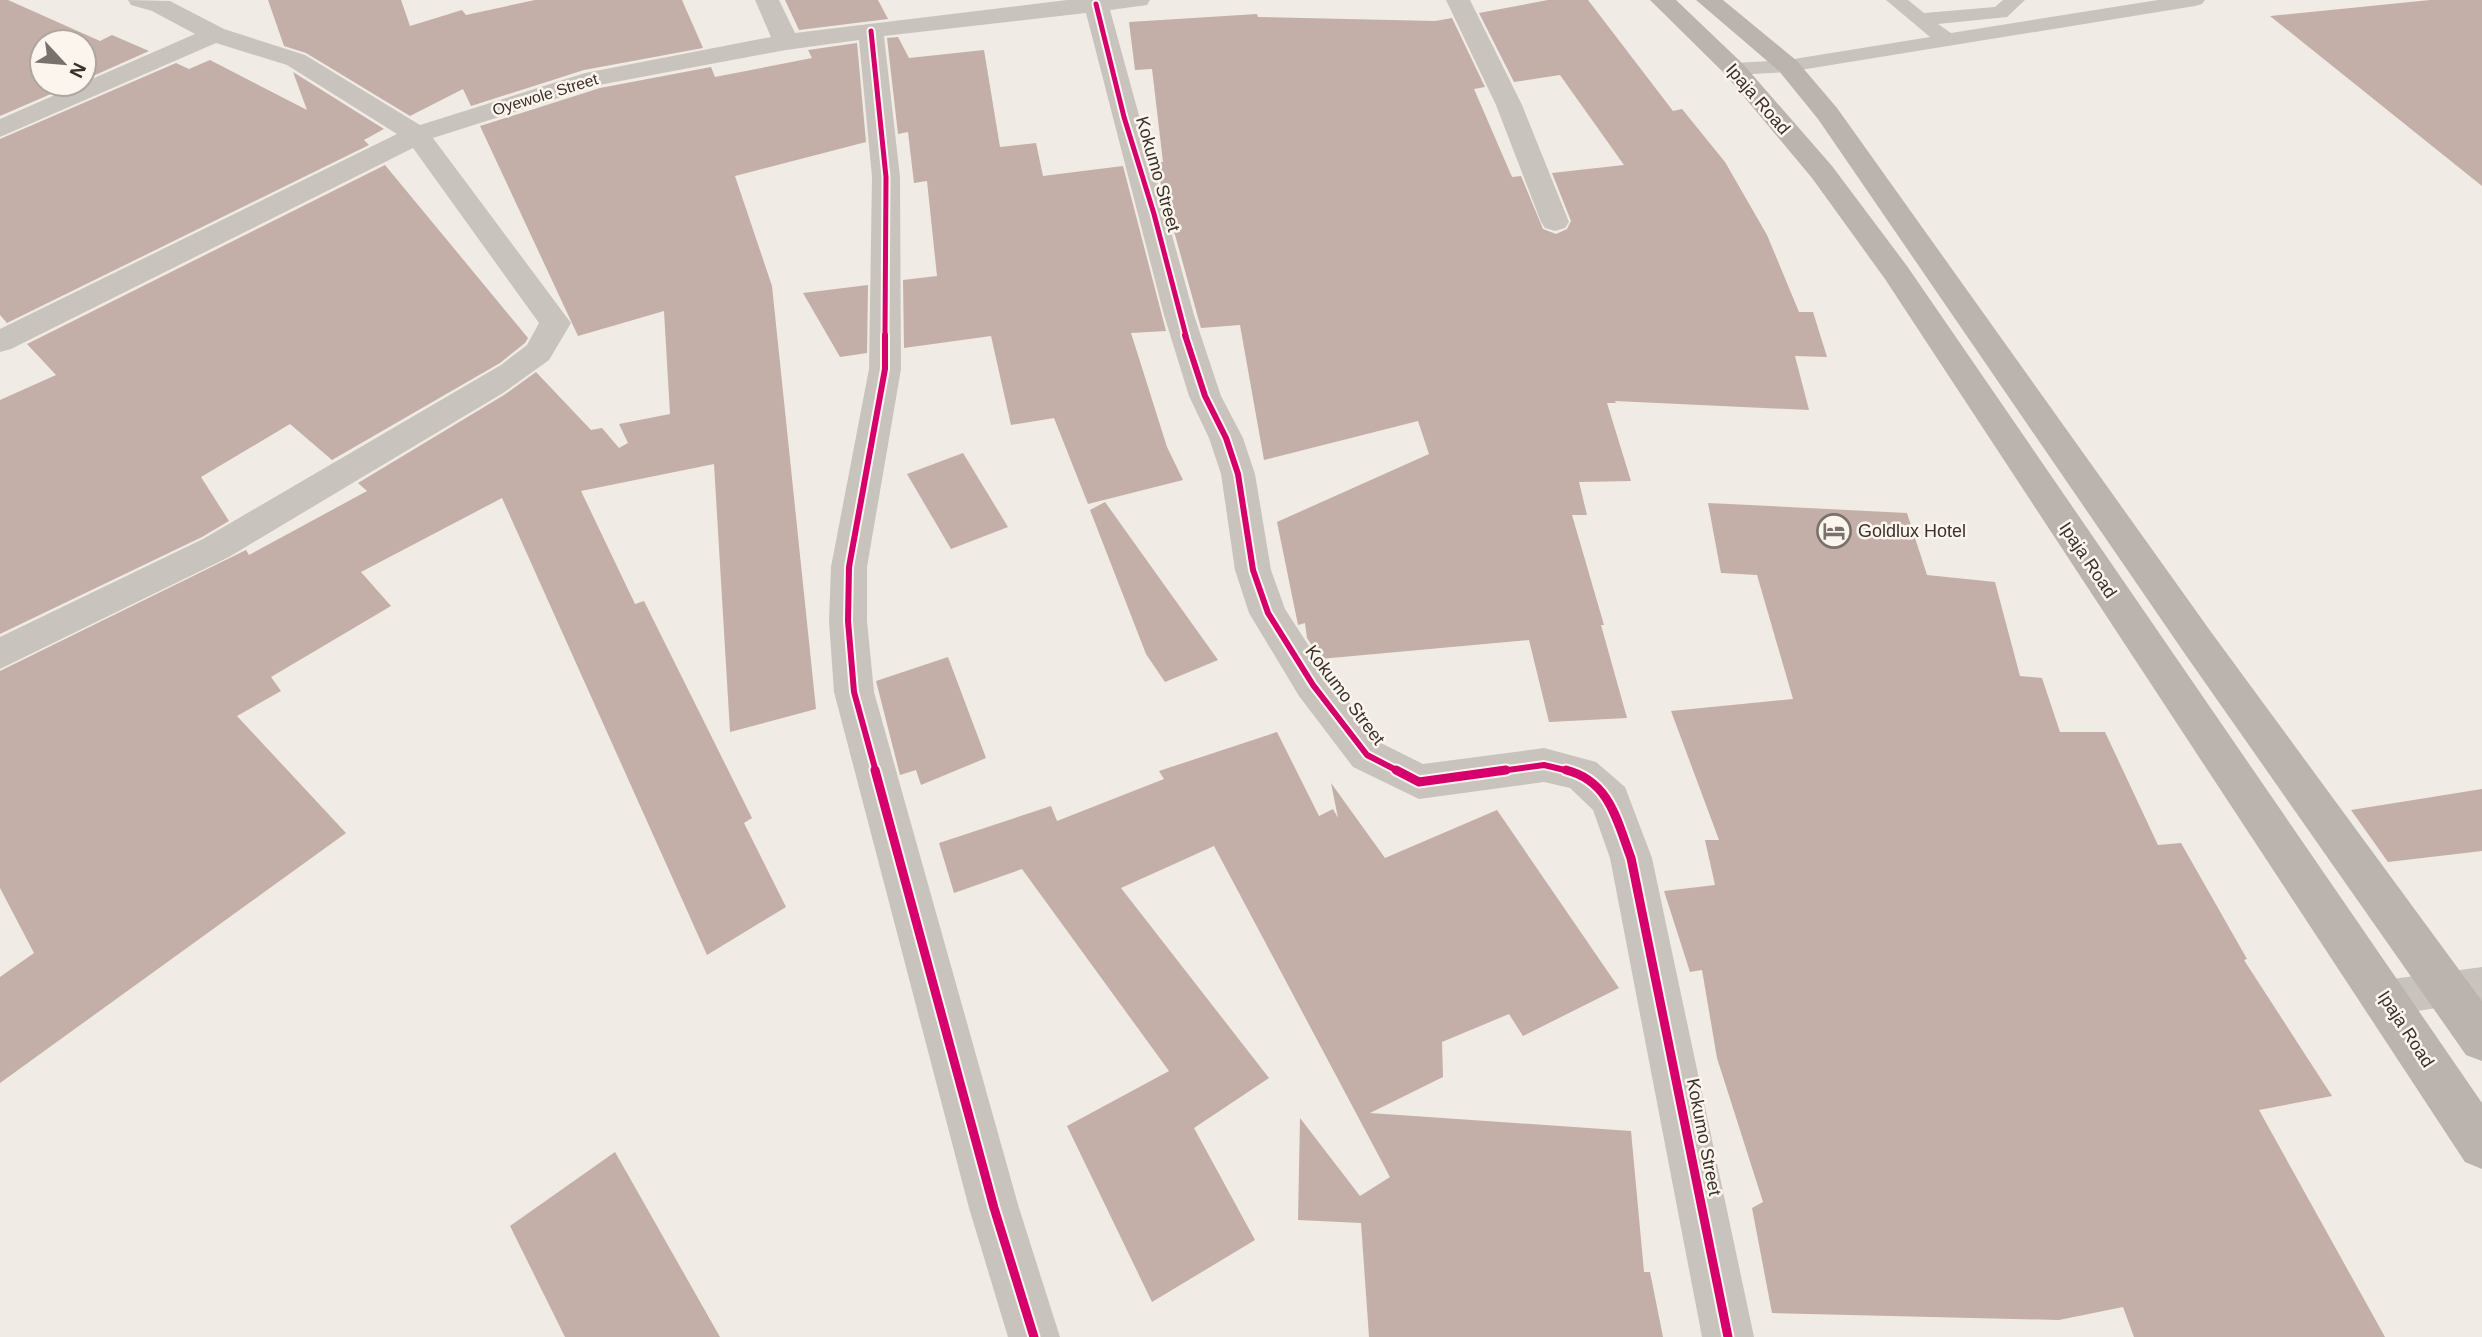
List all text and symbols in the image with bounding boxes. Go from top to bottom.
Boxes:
north arrow [28,28,98,98]
text: N [65,59,90,81]
street label: Ipaja Road [1722,60,1794,138]
street label: Oyewole Street [490,70,600,119]
street label: Kokumo Street [1132,114,1184,234]
hotel icon: Goldlux Hotel [1815,512,1853,550]
street label: Ipaja Road [2055,518,2121,602]
place label: Goldlux Hotel [1858,521,1966,541]
street label: Kokumo Street [1301,641,1389,749]
street label: Ipaja Road [2374,987,2438,1071]
street label: Kokumo Street [1683,1077,1725,1197]

